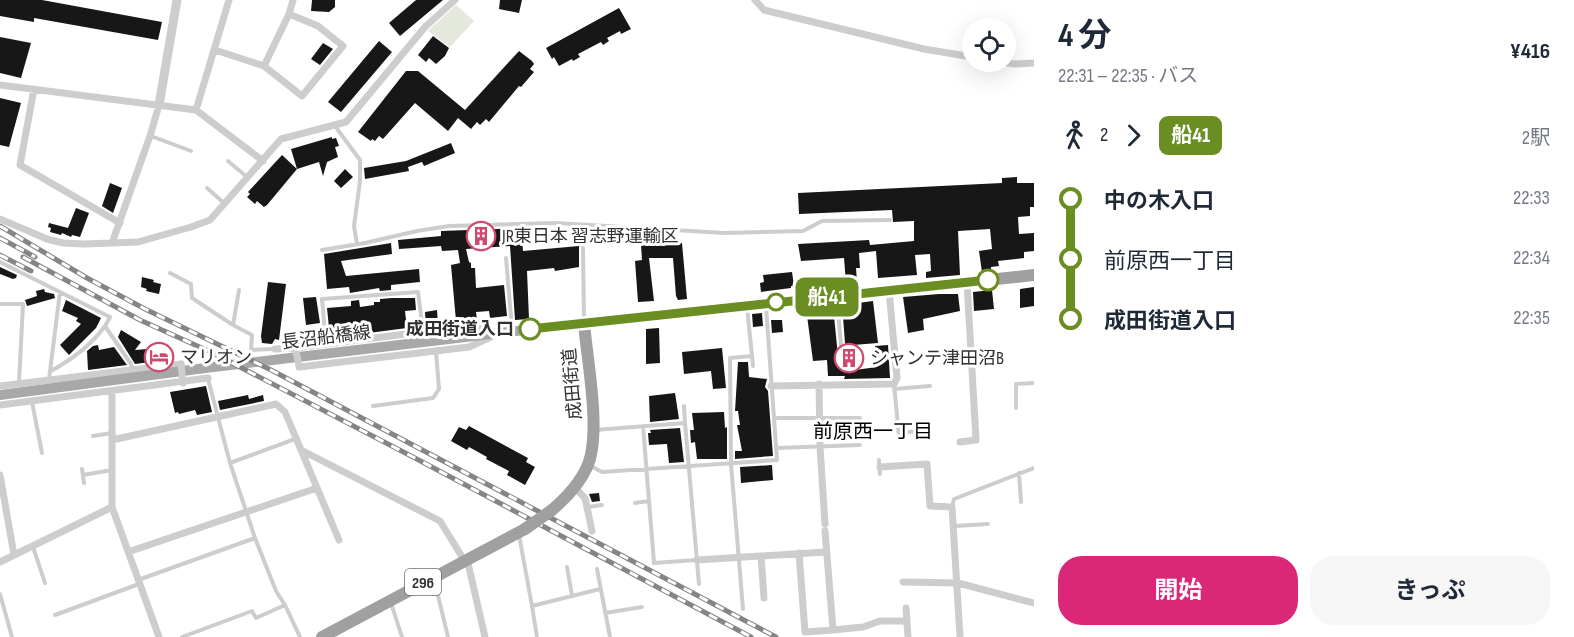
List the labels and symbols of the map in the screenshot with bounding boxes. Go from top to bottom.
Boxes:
building icon: JR東日本 習志野運輸区 [465,220,497,252]
place label: JR東日本 習志野運輸区 [501,226,679,247]
unlabelled marker [977,269,999,291]
line badge: 船41 [792,278,862,316]
unlabelled marker [767,293,785,311]
marker: 成田街道入口 [519,318,541,340]
place label: 成田街道入口 [406,319,514,340]
street label: 長沼船橋線 [280,322,372,353]
hotel icon: マリオン [143,341,175,373]
building icon: シャンテ津田沼B [833,342,865,374]
place label: マリオン [180,347,252,368]
street label: 成田街道 [559,347,586,421]
place label: シャンテ津田沼B [870,348,1004,369]
district label: 前原西一丁目 [813,420,933,444]
road number: 296 [405,569,441,595]

